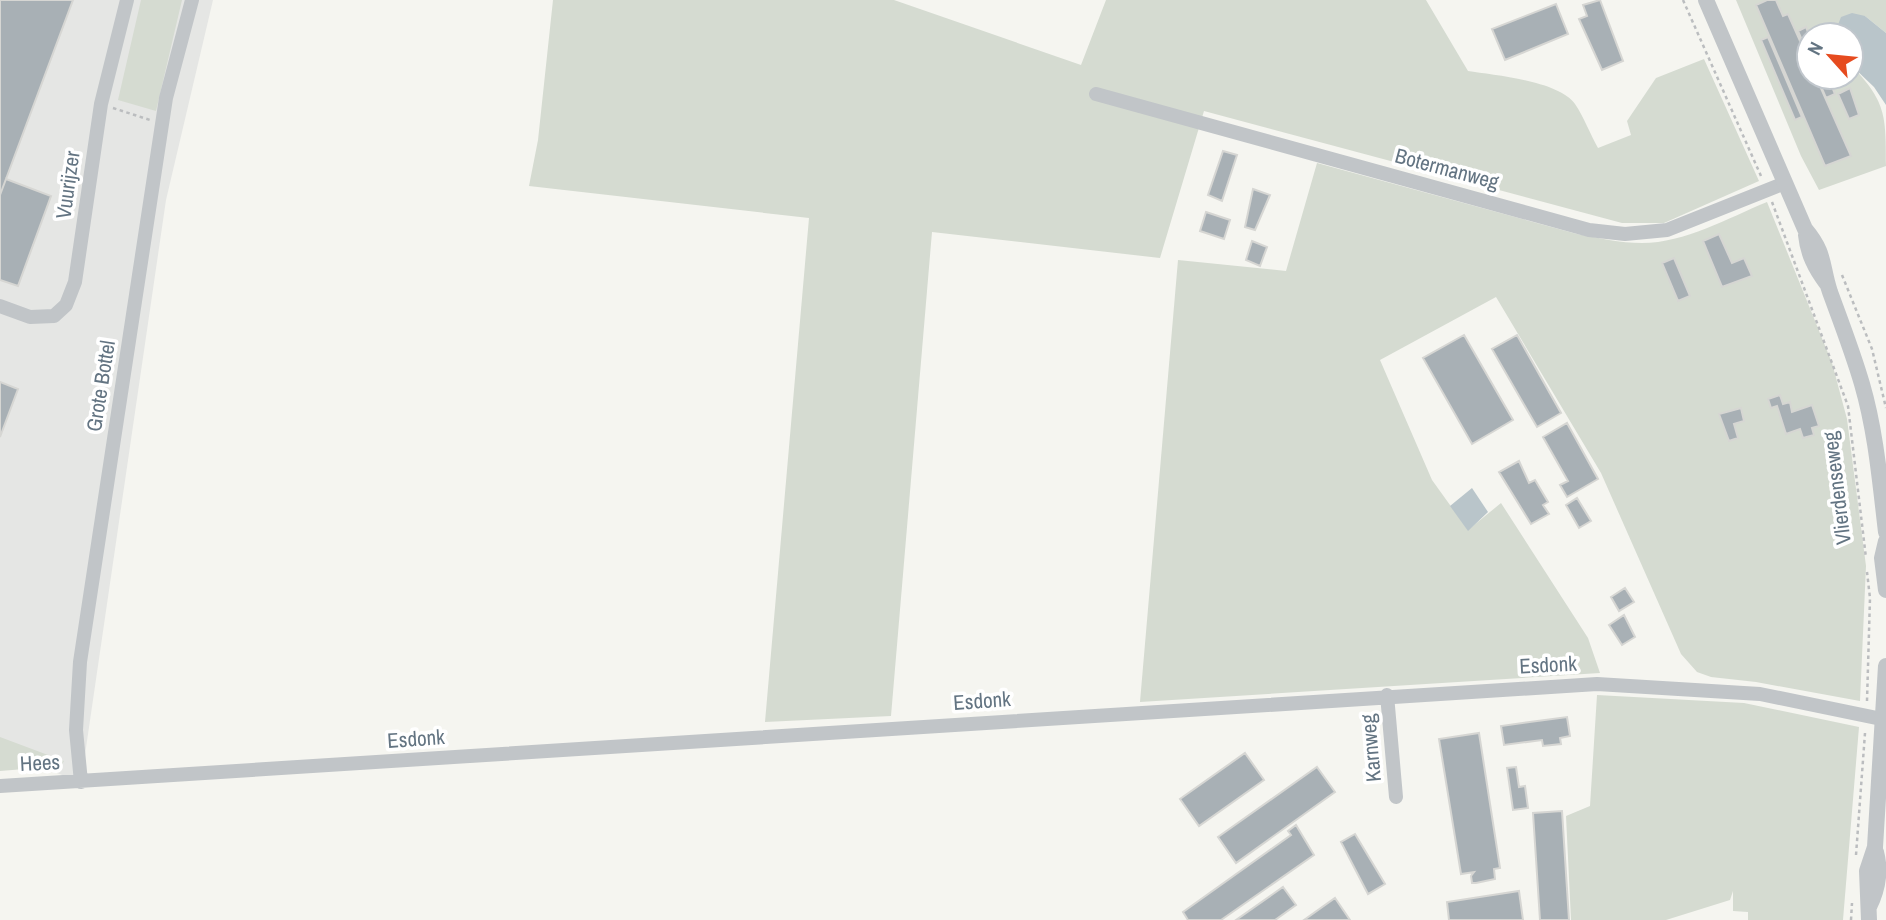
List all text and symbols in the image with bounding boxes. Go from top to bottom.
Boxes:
north arrow [1795,21,1865,91]
text: N [1801,37,1829,59]
street label: Botermanweg [1392,141,1503,196]
street label: Vuurijzer [48,149,87,221]
street label: Grote Bottel [79,338,122,434]
street label: Vlierdenseweg [1815,429,1858,546]
street label: Esdonk [1519,648,1578,680]
street label: Esdonk [952,684,1012,717]
street label: Karnweg [1353,713,1388,783]
street label: Esdonk [386,722,446,755]
street label: Hees [19,747,61,778]

